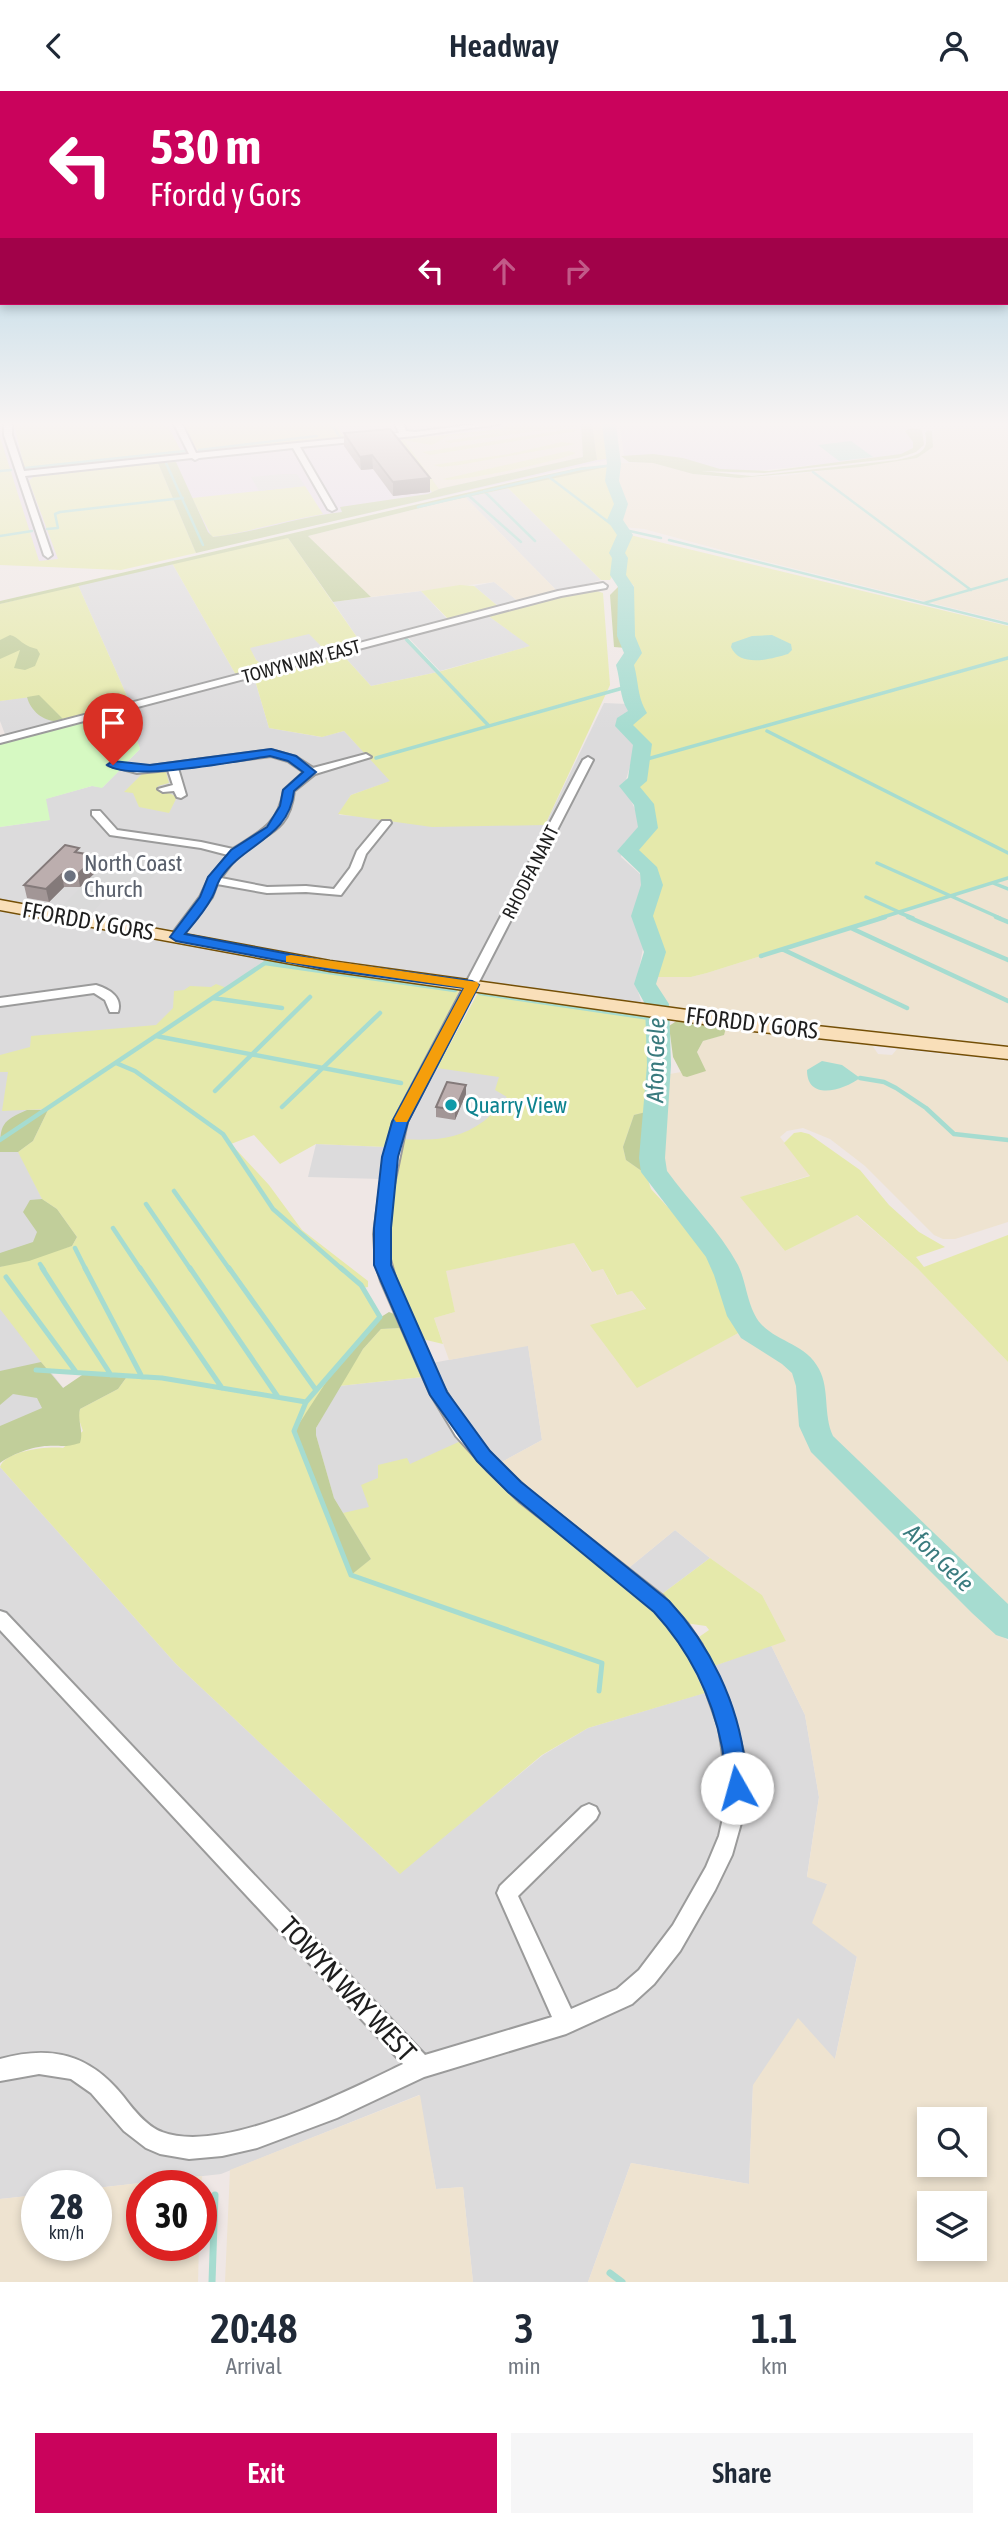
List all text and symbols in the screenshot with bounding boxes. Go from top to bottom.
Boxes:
icon: back [35,27,73,65]
text: Headway [449,27,559,64]
icon: person [935,27,973,65]
text: 530 m [150,118,261,174]
icon: left [35,119,126,210]
text: Ffordd y Gors [150,176,301,213]
icon: left [412,252,450,290]
icon: ahead [485,252,523,290]
icon: right [558,252,596,290]
street label: TOWYN WAY EAST [239,634,363,687]
pin [83,693,143,765]
icon: arrive [94,704,132,742]
street label: RHODFA NANT [497,821,563,922]
place label: North Coast Church [84,850,182,902]
marker: North Coast Church [62,868,78,884]
street label: FFORDD Y GORS [20,897,156,945]
street label: FFORDD Y GORS [685,1002,820,1044]
water label: Afon Gele [641,1017,670,1104]
place label: Quarry View [465,1092,567,1118]
marker: Quarry View [443,1097,459,1113]
water label: Afon Gele [899,1518,979,1597]
position arrow [700,1751,774,1825]
street label: TOWYN WAY WEST [273,1910,423,2068]
map controls [917,2107,987,2261]
button: search [917,2107,987,2177]
speed limit sign: 30 [126,2170,217,2261]
text: 28 [50,2186,83,2226]
button: layers [917,2191,987,2261]
text: km/h [49,2222,84,2243]
text: 20:48 [210,2304,297,2352]
text: 3 [514,2304,534,2352]
text: 1.1 [751,2304,798,2352]
text: Arrival [226,2353,282,2379]
text: min [508,2353,541,2379]
text: km [761,2353,788,2379]
button: Exit [35,2433,497,2513]
button: Share [511,2433,973,2513]

